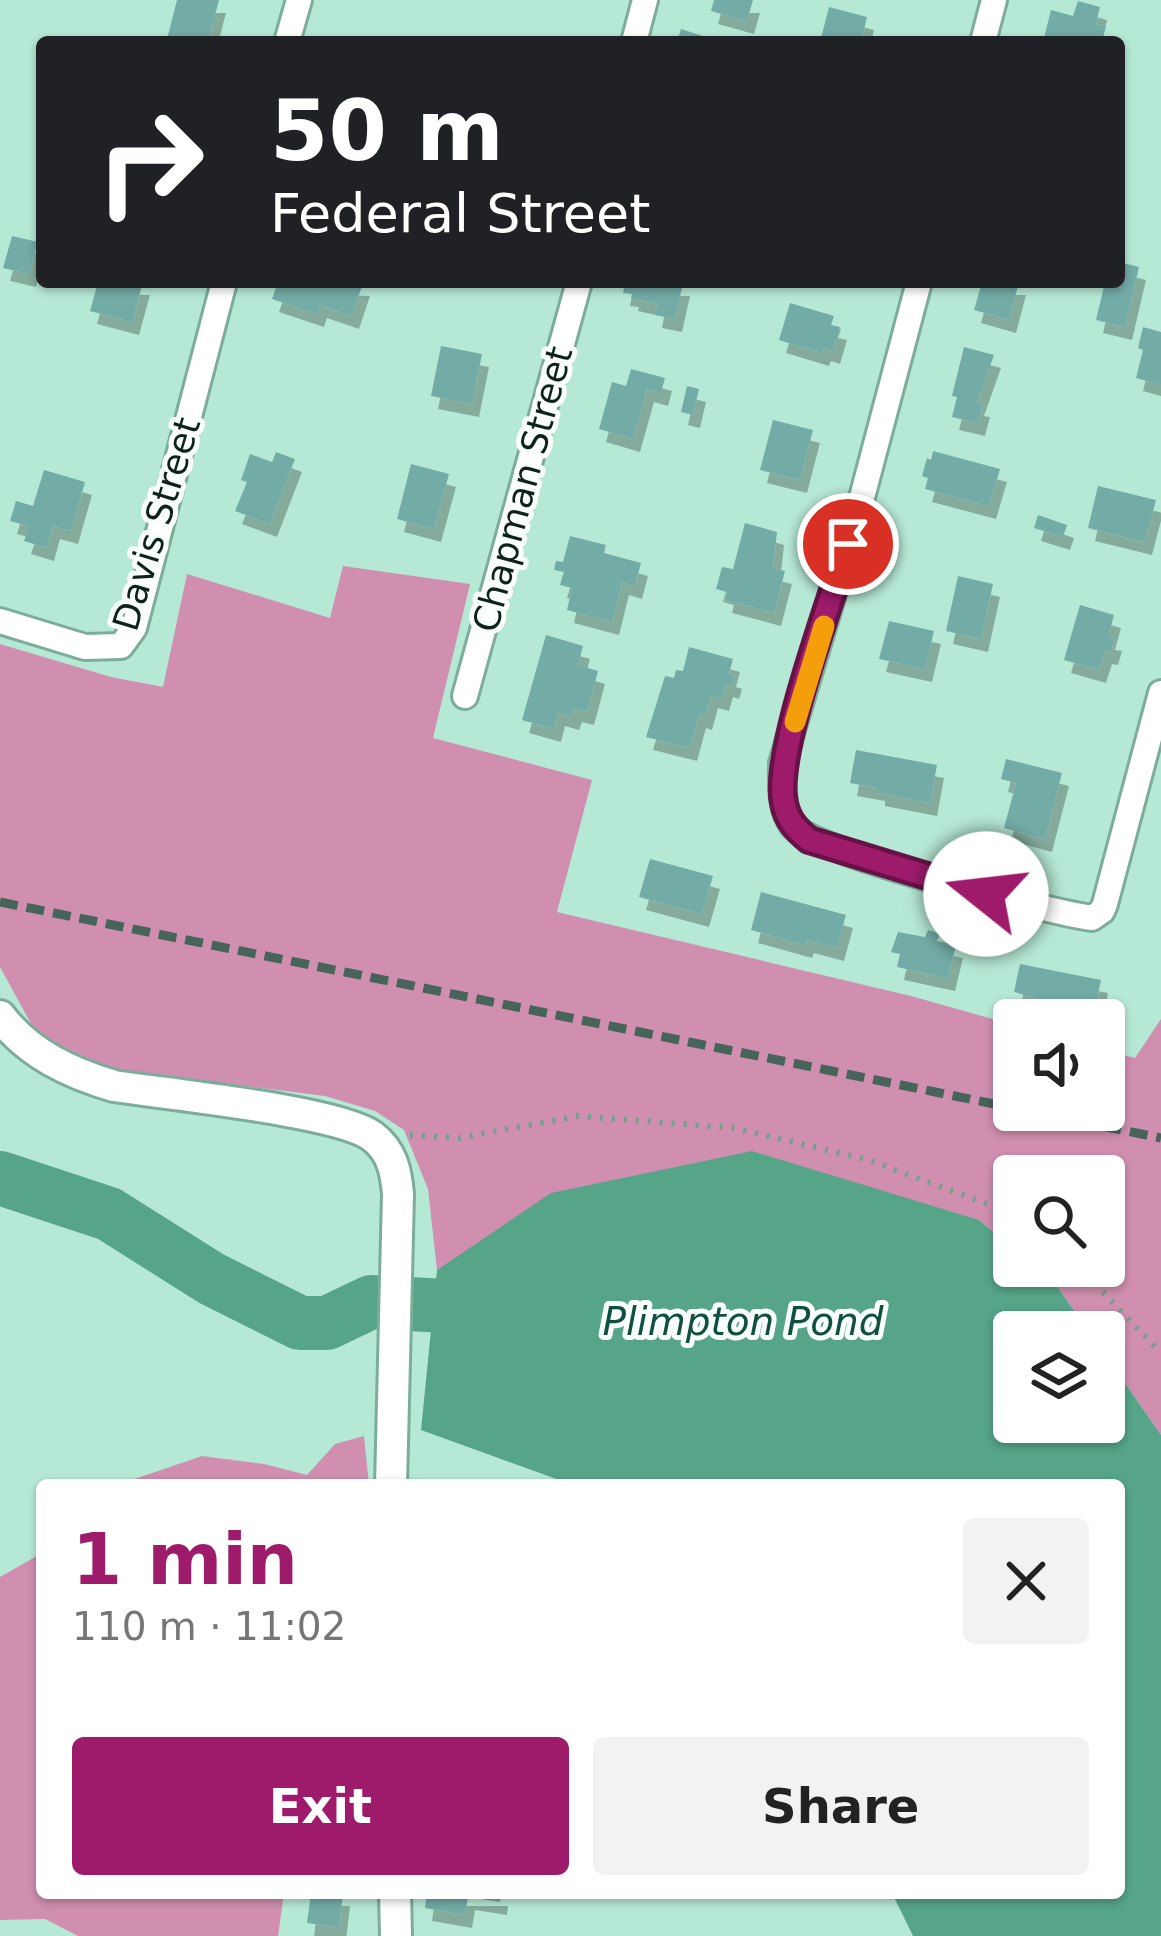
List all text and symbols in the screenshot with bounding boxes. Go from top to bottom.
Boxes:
text: 50 m [270,82,504,180]
icon: right [72,84,228,240]
text: Federal Street [270,182,650,245]
street label: Chapman Street [465,342,580,636]
street label: Davis Street [105,413,208,636]
pin [797,493,899,595]
icon: arrive [815,511,881,577]
position arrow [923,831,1049,957]
map controls [993,999,1125,1443]
button: sound [993,999,1125,1131]
button: search [993,1155,1125,1287]
water label: Plimpton Pond [602,1299,884,1344]
button: layers [993,1311,1125,1443]
text: 1 min [72,1517,298,1601]
button: close [963,1518,1089,1644]
text: 110 m · 11:02 [72,1604,346,1649]
button: Exit [72,1737,569,1875]
button: Share [593,1737,1089,1875]

